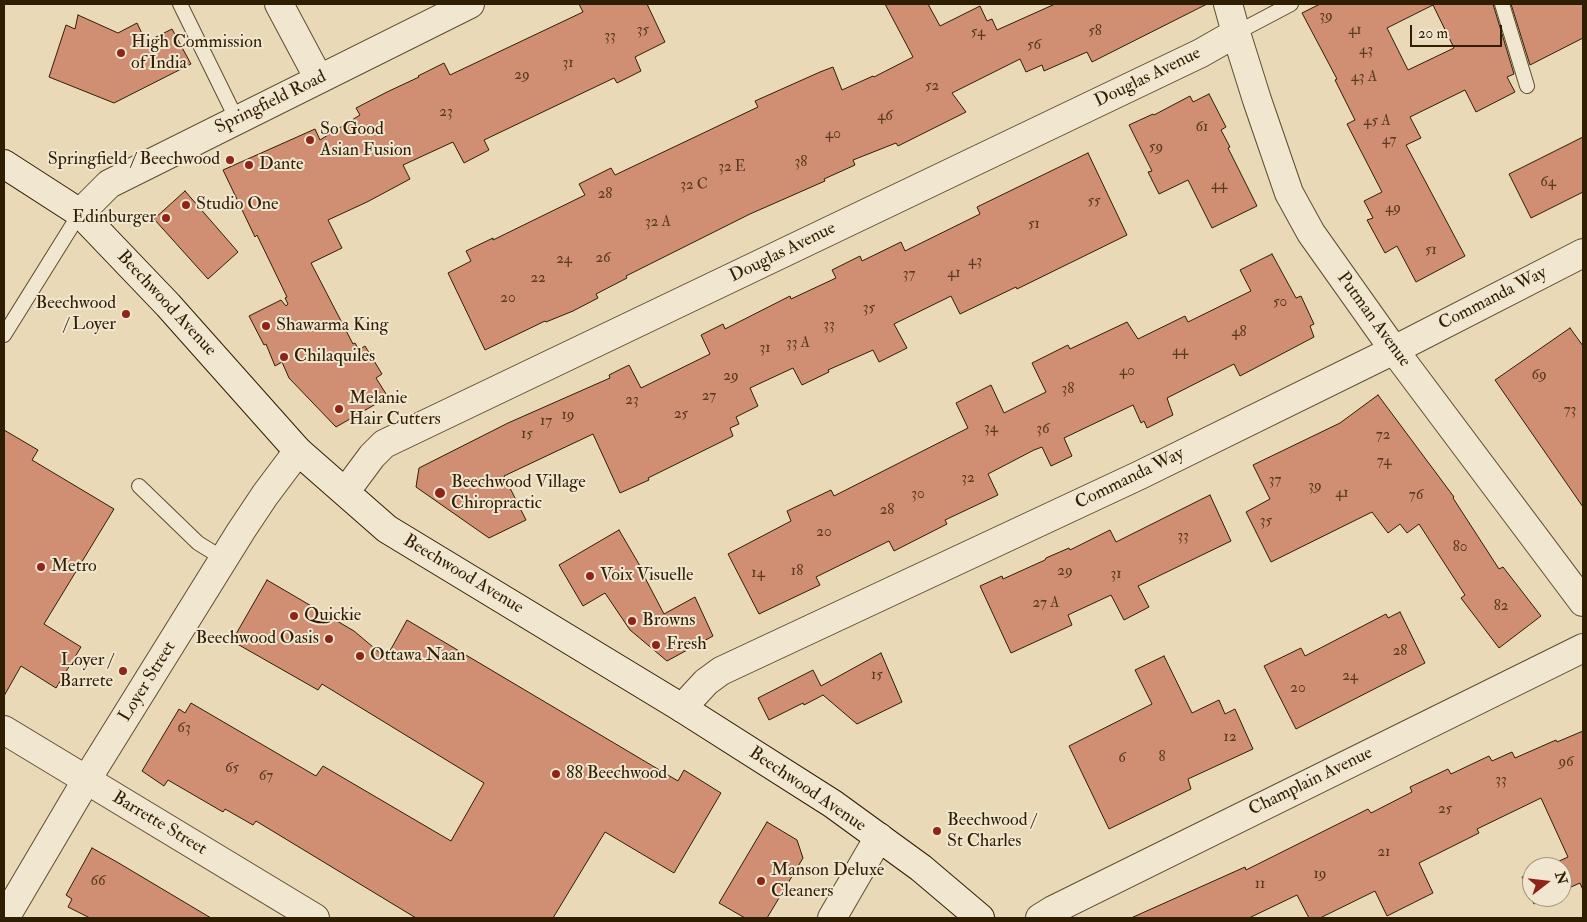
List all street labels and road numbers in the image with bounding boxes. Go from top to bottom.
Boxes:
street label: Douglas Avenue [1091,43,1205,113]
street label: Springfield Road [212,67,330,139]
street label: Douglas Avenue [726,218,840,288]
street label: Beechwood Avenue [112,247,220,361]
street label: Commanda Way [1435,263,1551,335]
street label: Putman Avenue [1331,268,1415,372]
street label: Commanda Way [1072,443,1188,515]
street label: Beechwood Avenue [399,531,527,619]
street label: Loyer Street [115,638,181,726]
street label: Beechwood Avenue [744,743,870,837]
street label: Champlain Avenue [1246,743,1376,821]
street label: Barrette Street [108,787,210,861]

